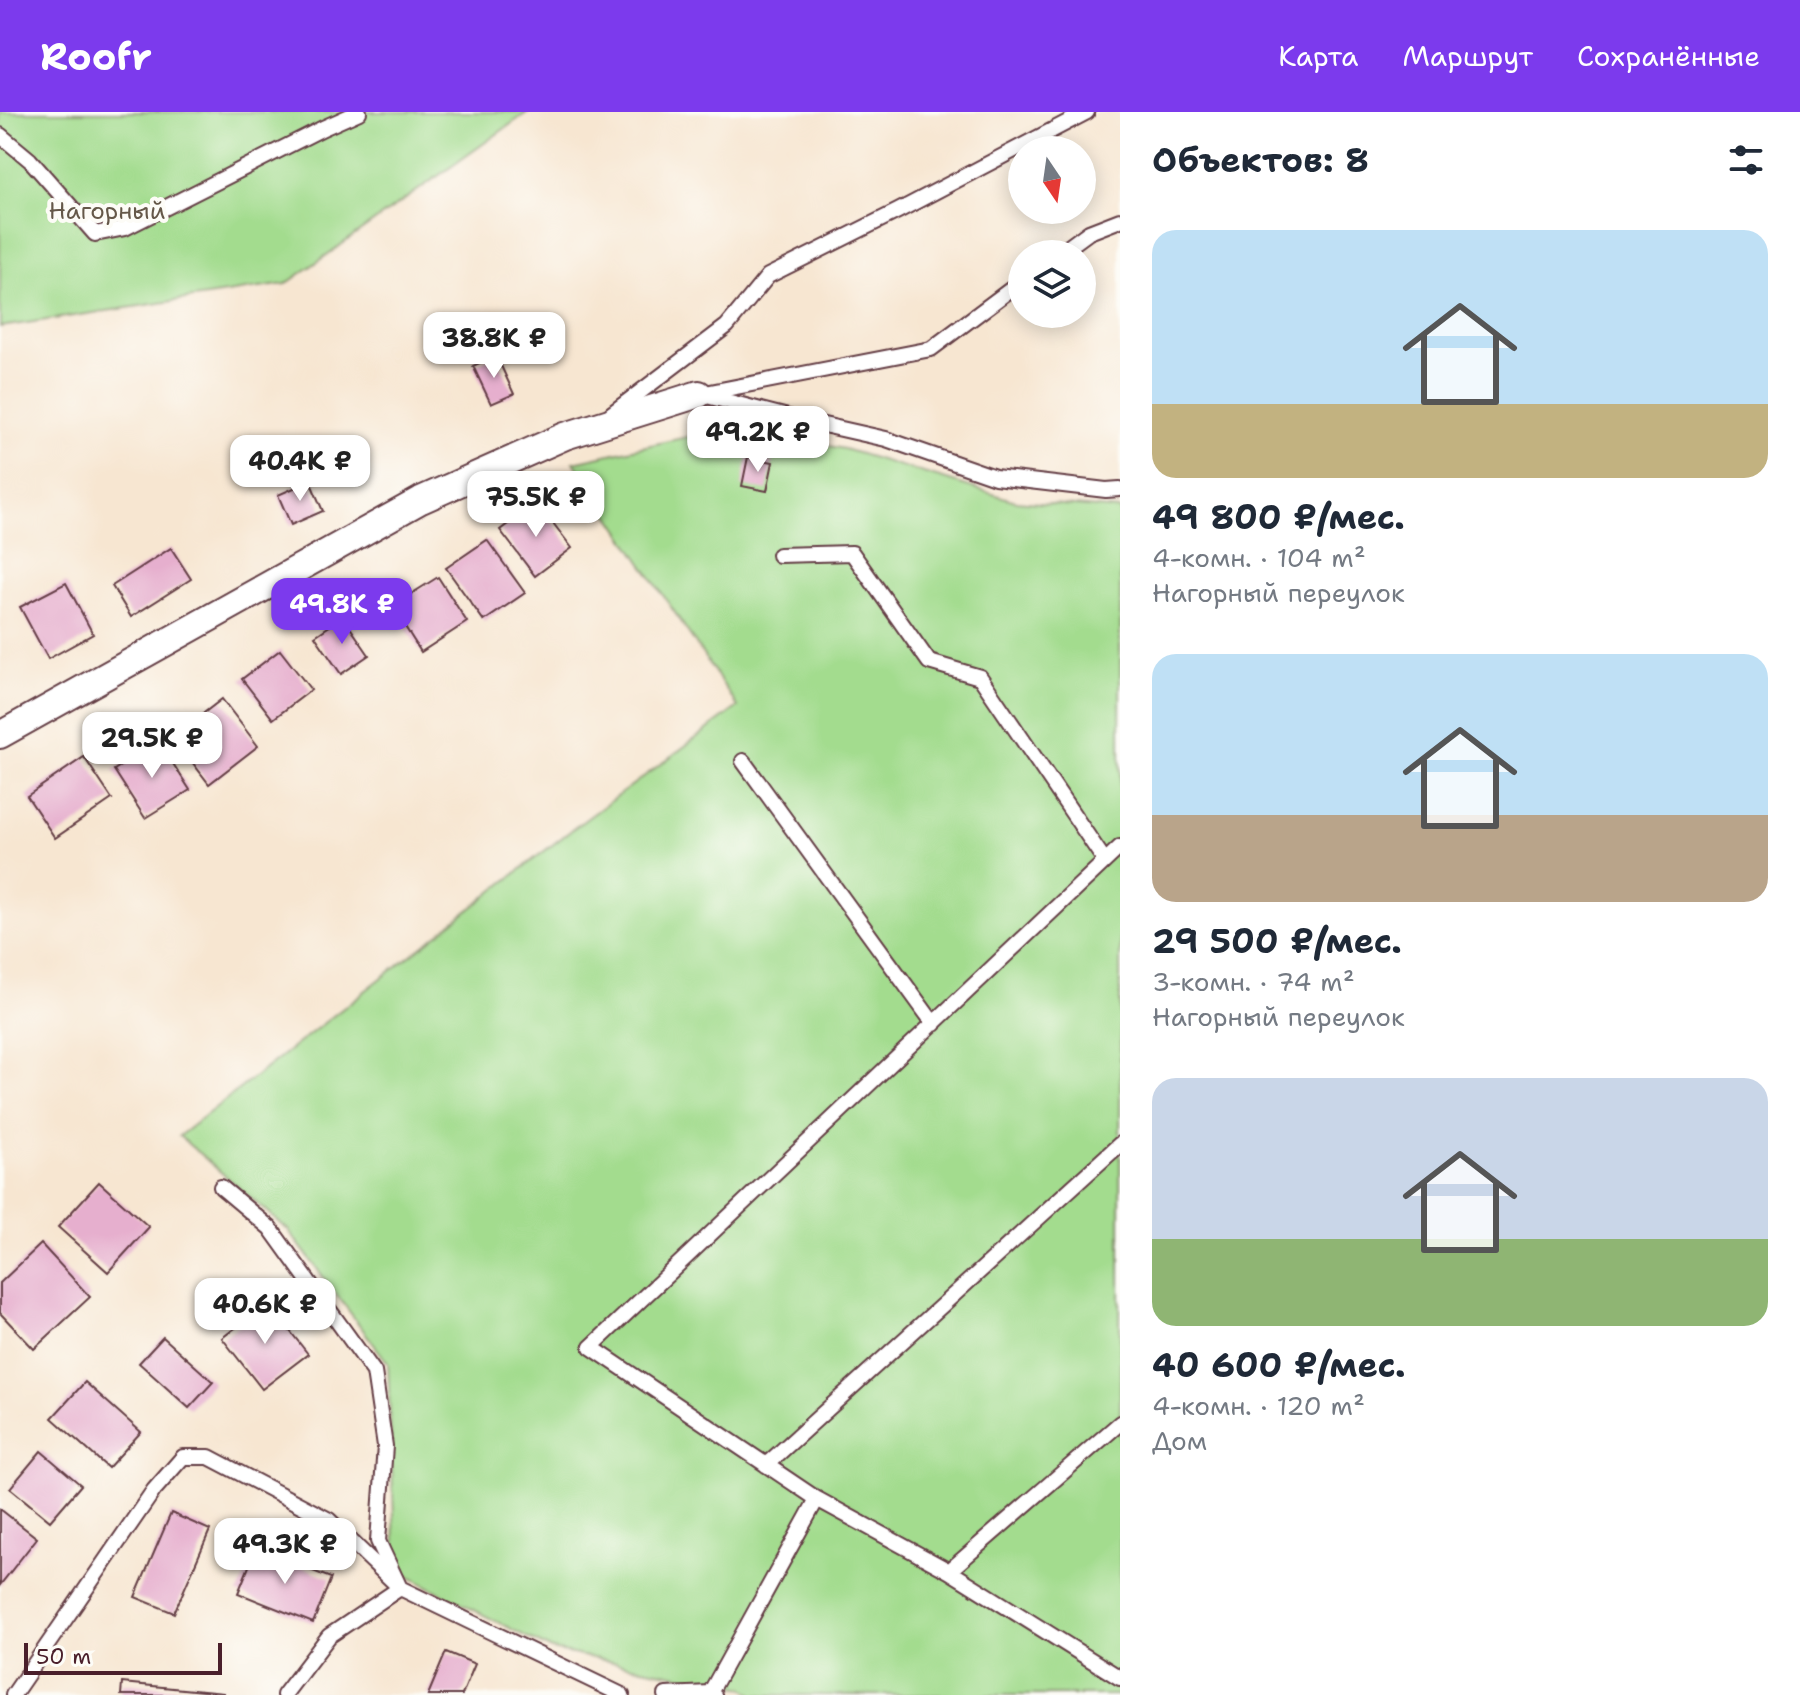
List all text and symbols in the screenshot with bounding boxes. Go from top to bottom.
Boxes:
text: Roofr [40,31,152,82]
text: Карта [1278,37,1358,75]
text: Маршрут [1402,37,1533,75]
text: Сохранённые [1577,37,1760,75]
north arrow [1008,136,1096,224]
map controls [1008,136,1096,328]
text: Объектов: 8 [1152,137,1369,183]
icon: filters [1724,138,1768,182]
park label: Нагорный [48,195,166,227]
button: layers [1008,240,1096,328]
icon: home [1388,282,1532,426]
pin: 38.8K ₽ [420,312,568,380]
text: 38.8K ₽ [441,320,547,355]
pin: 49.2K ₽ [684,406,832,474]
text: 49.2K ₽ [705,414,811,449]
pin: 40.4K ₽ [226,435,374,503]
text: 40.4K ₽ [248,443,352,478]
pin: 75.5K ₽ [462,471,610,539]
text: 75.5K ₽ [485,479,587,514]
text: 49 800 ₽/мес. [1152,494,1405,540]
text: 4-комн. · 104 m² [1152,540,1366,575]
text: Нагорный переулок [1152,575,1405,610]
pin: 49.8K ₽ [268,578,416,646]
text: 49.8K ₽ [289,586,395,621]
icon: home [1388,706,1532,850]
pin: 29.5K ₽ [78,712,226,780]
text: 29.5K ₽ [100,720,204,755]
text: 29 500 ₽/мес. [1152,918,1402,964]
text: 3-комн. · 74 m² [1152,964,1355,999]
text: Нагорный переулок [1152,999,1405,1034]
icon: home [1388,1130,1532,1274]
pin: 40.6K ₽ [191,1278,339,1346]
text: 40.6K ₽ [213,1286,317,1321]
text: 40 600 ₽/мес. [1152,1342,1406,1388]
text: 4-комн. · 120 m² [1152,1388,1365,1423]
text: Дом [1152,1423,1207,1458]
pin: 49.3K ₽ [211,1518,359,1586]
text: 49.3K ₽ [232,1526,338,1561]
scale bar [24,1639,222,1675]
text: 50 m [36,1642,91,1671]

